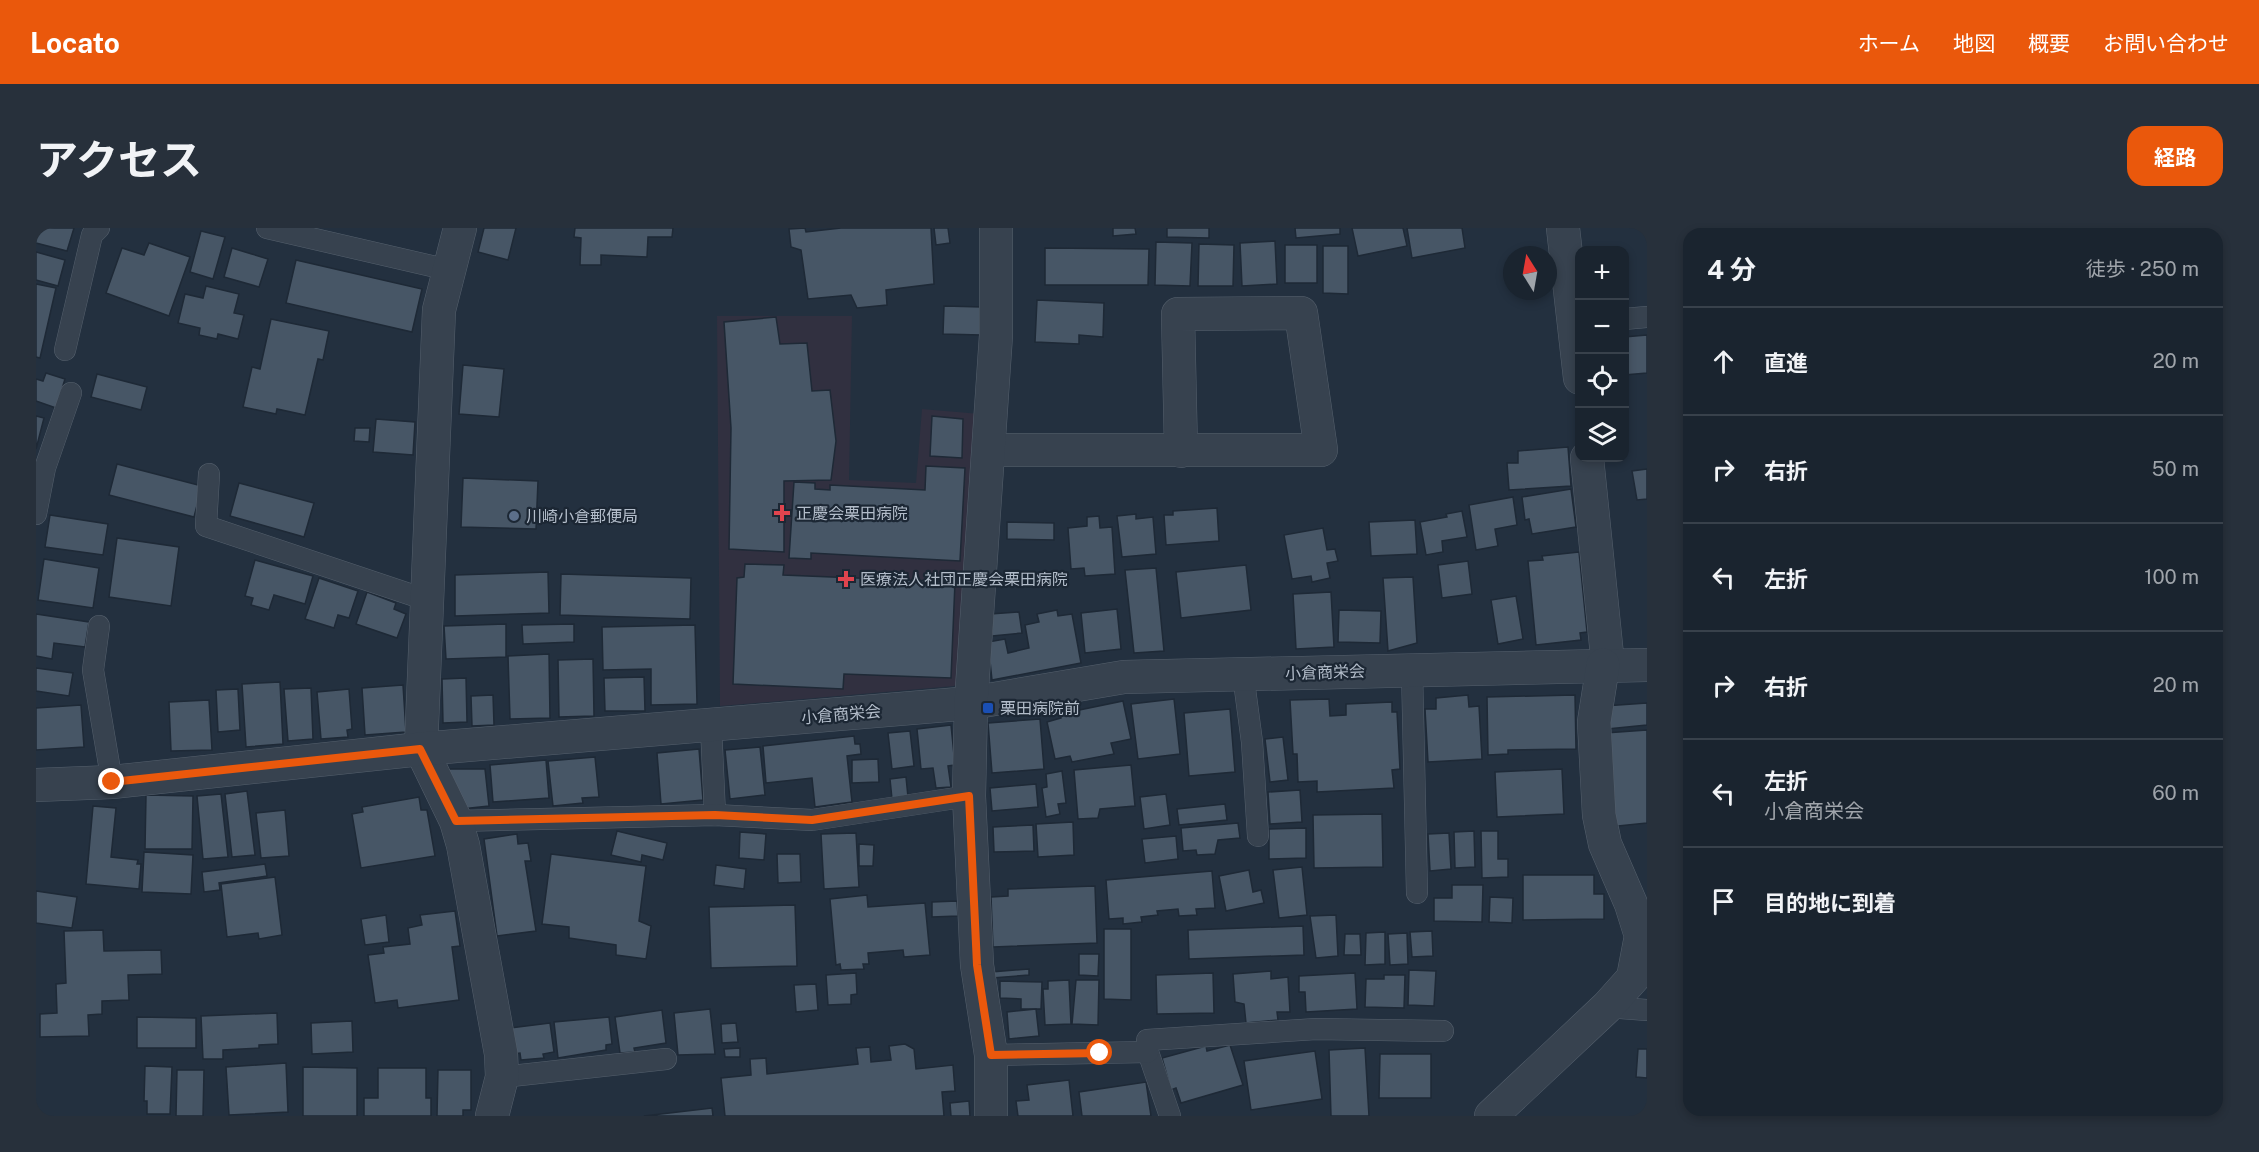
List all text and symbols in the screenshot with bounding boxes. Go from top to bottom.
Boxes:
text: Locato [30,26,120,59]
text: ホーム [1858,31,1920,56]
text: 地図 [1953,31,1995,56]
text: 概要 [2028,31,2070,56]
text: お問い合わせ [2103,31,2229,56]
button: 経路 [2127,126,2223,186]
text: アクセス [36,135,202,184]
north arrow [1503,246,1557,300]
map controls [1575,246,1629,462]
button: + [1575,246,1629,300]
text: 4 分 [1707,254,1756,285]
text: 徒歩 · 250 m [2086,257,2199,281]
button: − [1575,300,1629,354]
icon: ahead [1707,345,1740,378]
text: 20 m [2153,349,2199,373]
text: 直進 [1764,350,1808,376]
button: locate [1575,354,1629,408]
button: layers [1575,408,1629,462]
icon: right [1707,453,1740,486]
text: 50 m [2152,457,2199,481]
text: 右折 [1764,458,1808,484]
marker: 正慶会栗田病院 [773,504,791,522]
place label: 正慶会栗田病院 [796,504,908,523]
place label: 川崎小倉郵便局 [526,507,638,526]
marker: 川崎小倉郵便局 [507,509,521,523]
icon: left [1707,561,1740,594]
text: 100 m [2144,565,2199,589]
text: 左折 [1764,566,1808,592]
marker: 医療法人社団正慶会栗田病院 [837,570,855,588]
place label: 医療法人社団正慶会栗田病院 [860,570,1068,589]
street label: 小倉商栄会 [1285,662,1365,683]
icon: right [1707,669,1740,702]
text: 20 m [2153,673,2199,697]
text: 右折 [1764,674,1808,700]
place label: 栗田病院前 [1000,699,1080,718]
marker: 栗田病院前 [981,701,995,715]
street label: 小倉商栄会 [800,702,882,727]
route end [98,768,124,794]
text: 左折 [1764,768,1808,794]
icon: left [1707,777,1740,810]
text: 60 m [2152,781,2199,805]
text: 小倉商栄会 [1764,799,1864,823]
icon: arrive [1707,885,1740,918]
text: 目的地に到着 [1764,890,1896,916]
route start [1086,1039,1112,1065]

